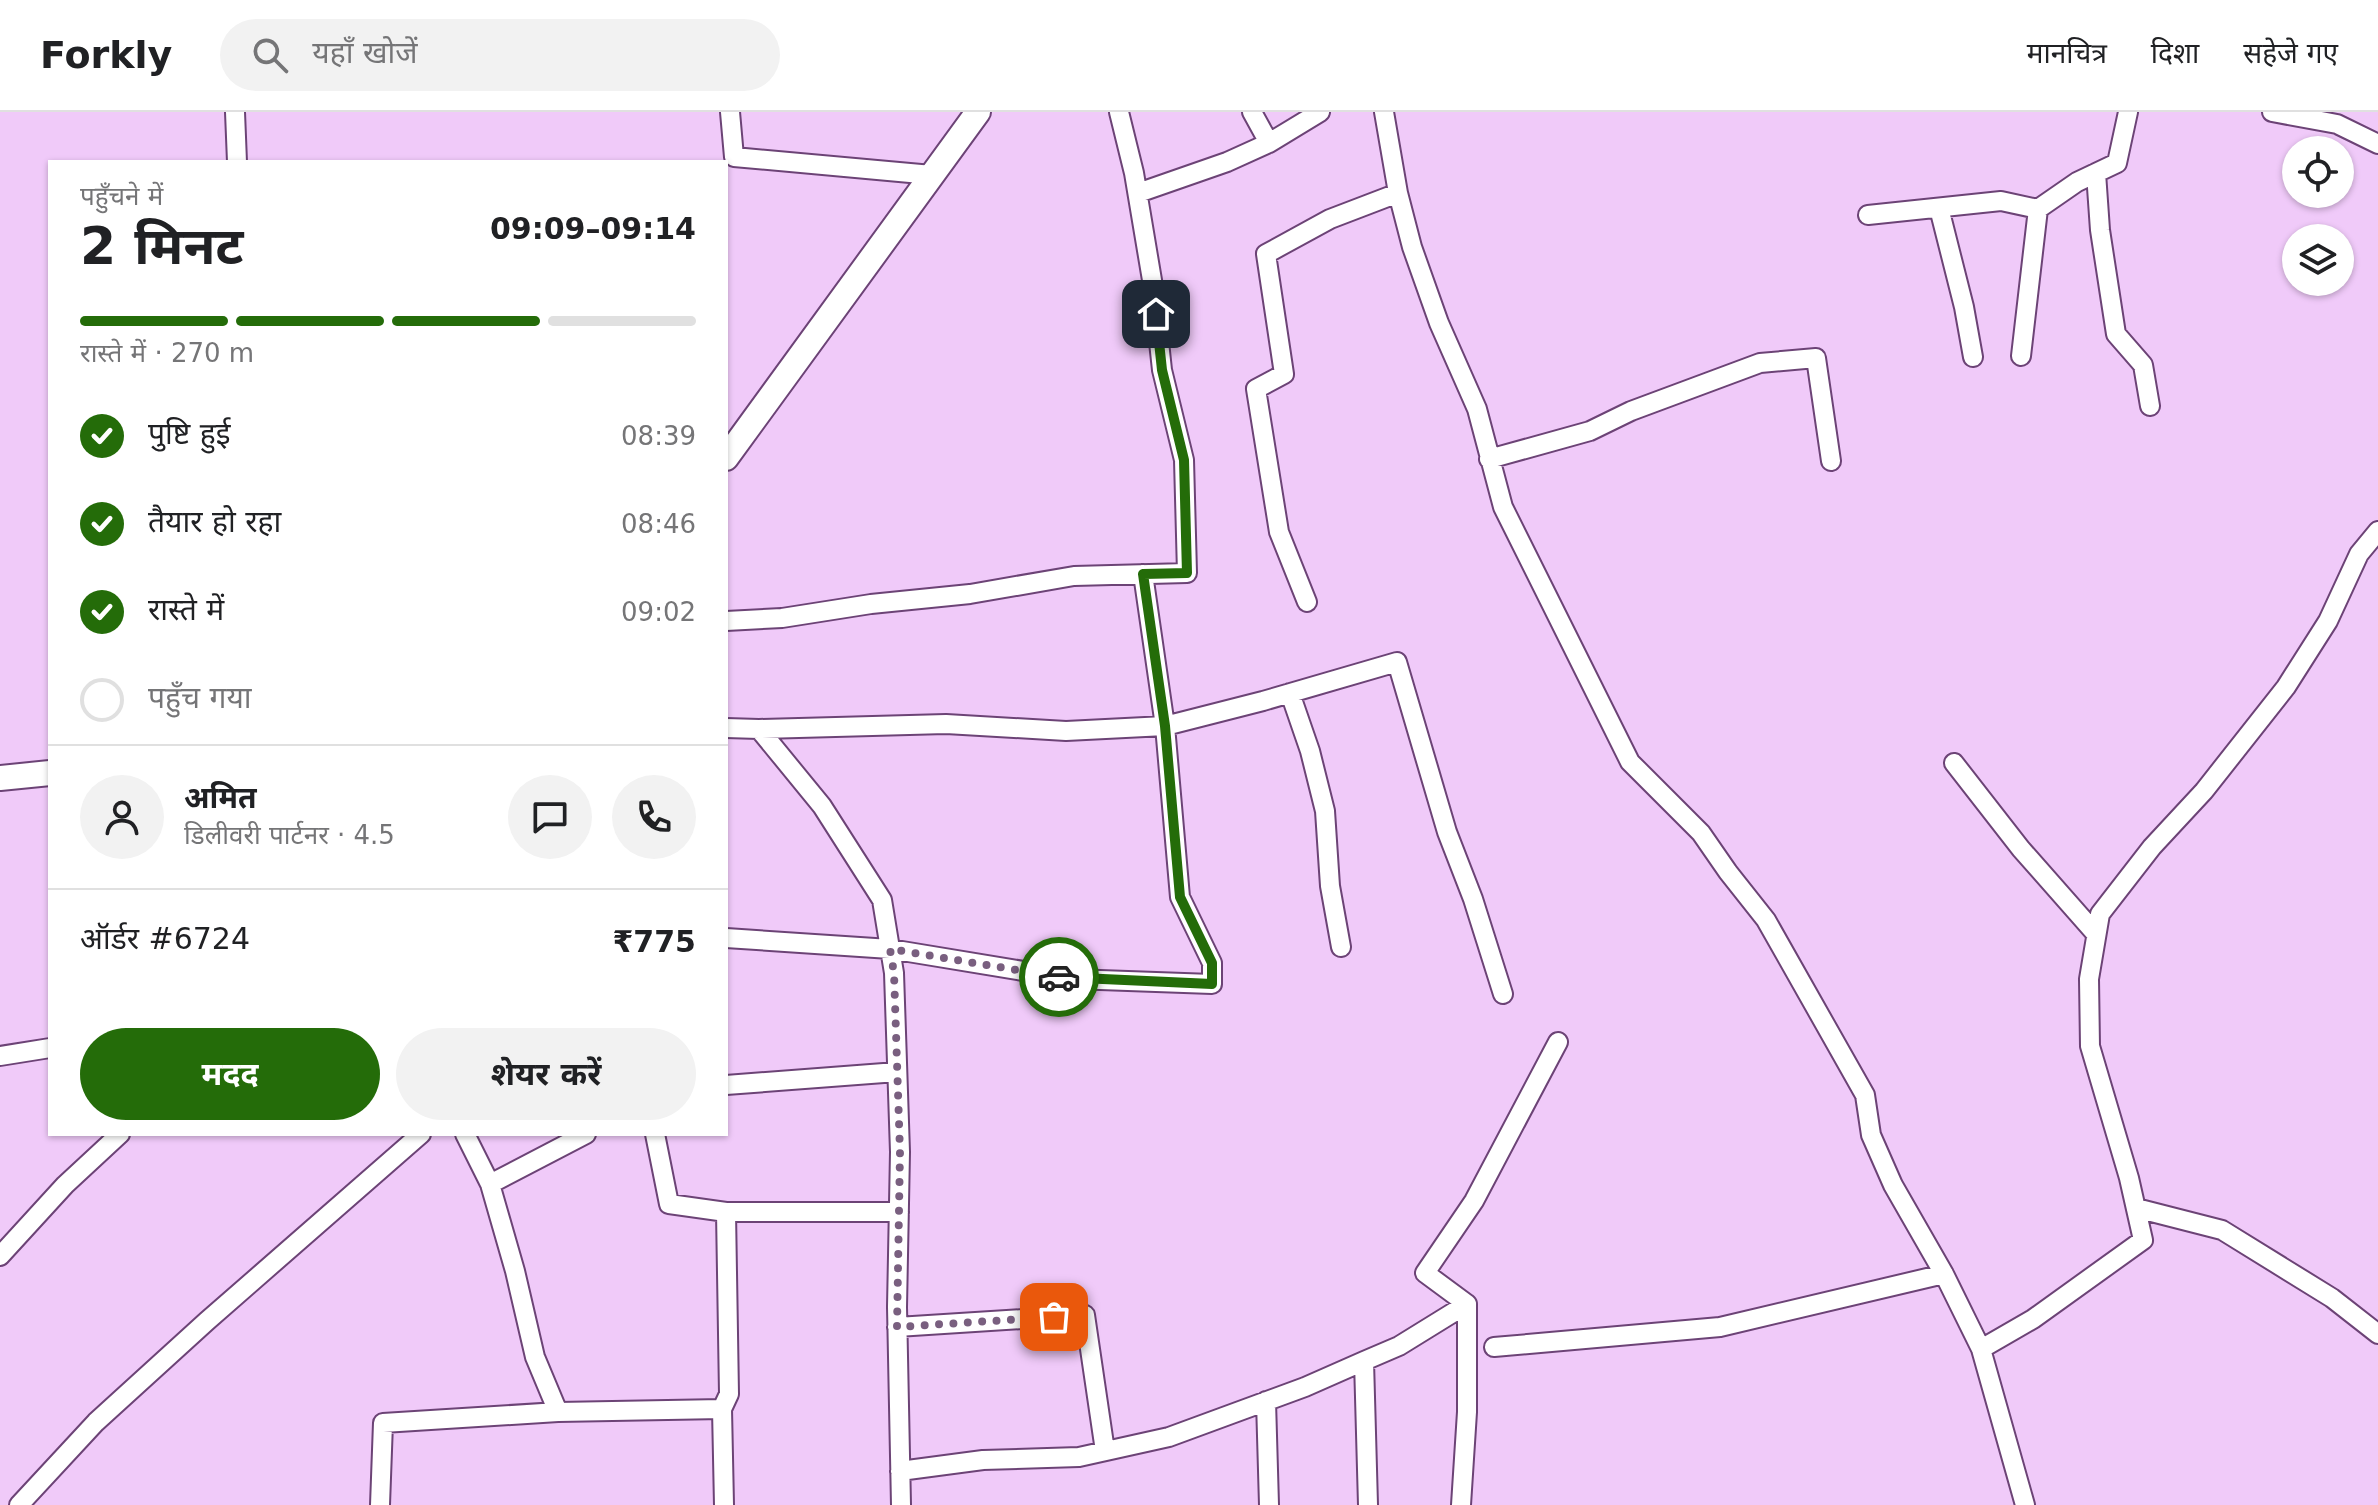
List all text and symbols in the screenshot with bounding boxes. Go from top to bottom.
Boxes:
search box [220,19,780,91]
text: Forkly [40,33,172,77]
icon: search [248,33,292,77]
text: यहाँ खोजें [312,35,418,70]
text: मानचित्र [2027,37,2107,70]
text: दिशा [2151,37,2199,70]
text: सहेजे गए [2243,37,2338,70]
map controls [2282,136,2354,296]
button: locate [2282,136,2354,208]
text: पहुँचने में [80,181,163,211]
text: 09:09–09:14 [490,211,696,246]
text: 2 मिनट [80,216,243,276]
button: layers [2282,224,2354,296]
pin [1122,280,1190,348]
icon: home [1134,292,1178,336]
text: रास्ते में · 270 m [80,338,254,368]
icon: check [80,414,124,458]
text: पुष्टि हुई [148,416,231,451]
text: 08:39 [621,421,696,451]
icon: check [80,502,124,546]
text: तैयार हो रहा [148,504,281,539]
text: 08:46 [621,509,696,539]
icon: check [80,590,124,634]
text: रास्ते में [148,592,224,627]
text: 09:02 [621,597,696,627]
text: पहुँच गया [148,680,252,715]
button: person [80,775,164,859]
button: chat [508,775,592,859]
button: phone [612,775,696,859]
text: अमित [184,780,257,815]
text: डिलीवरी पार्टनर · 4.5 [184,820,395,850]
text: ऑर्डर #6724 [80,921,250,956]
text: ₹775 [613,924,696,959]
courier [1019,937,1099,1017]
icon: car [1037,955,1081,999]
button: मदद [80,1028,380,1120]
button: शेयर करें [396,1028,696,1120]
pin [1020,1283,1088,1351]
icon: bag [1032,1295,1076,1339]

